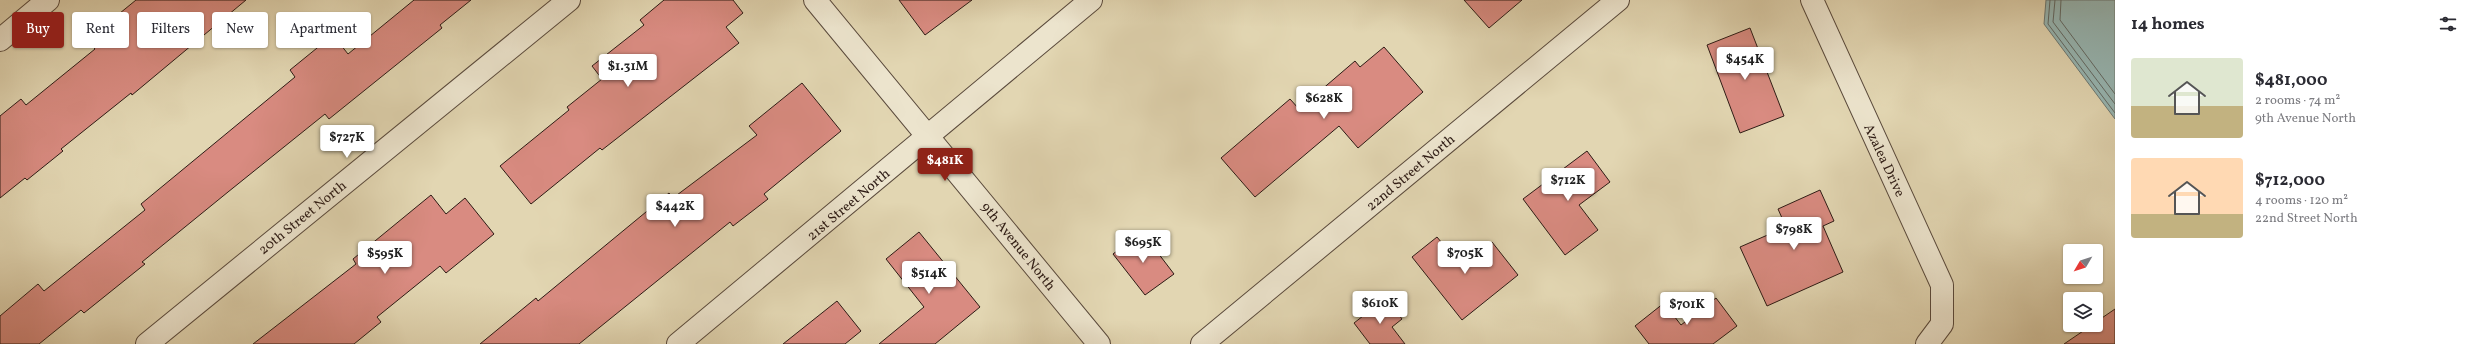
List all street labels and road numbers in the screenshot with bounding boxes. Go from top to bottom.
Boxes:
street label: Azalea Drive [1858,121,1909,201]
street label: 22nd Street North [1363,130,1459,216]
street label: 21st Street North [803,165,895,246]
street label: 20th Street North [255,177,351,260]
street label: 9th Avenue North [976,199,1059,295]

